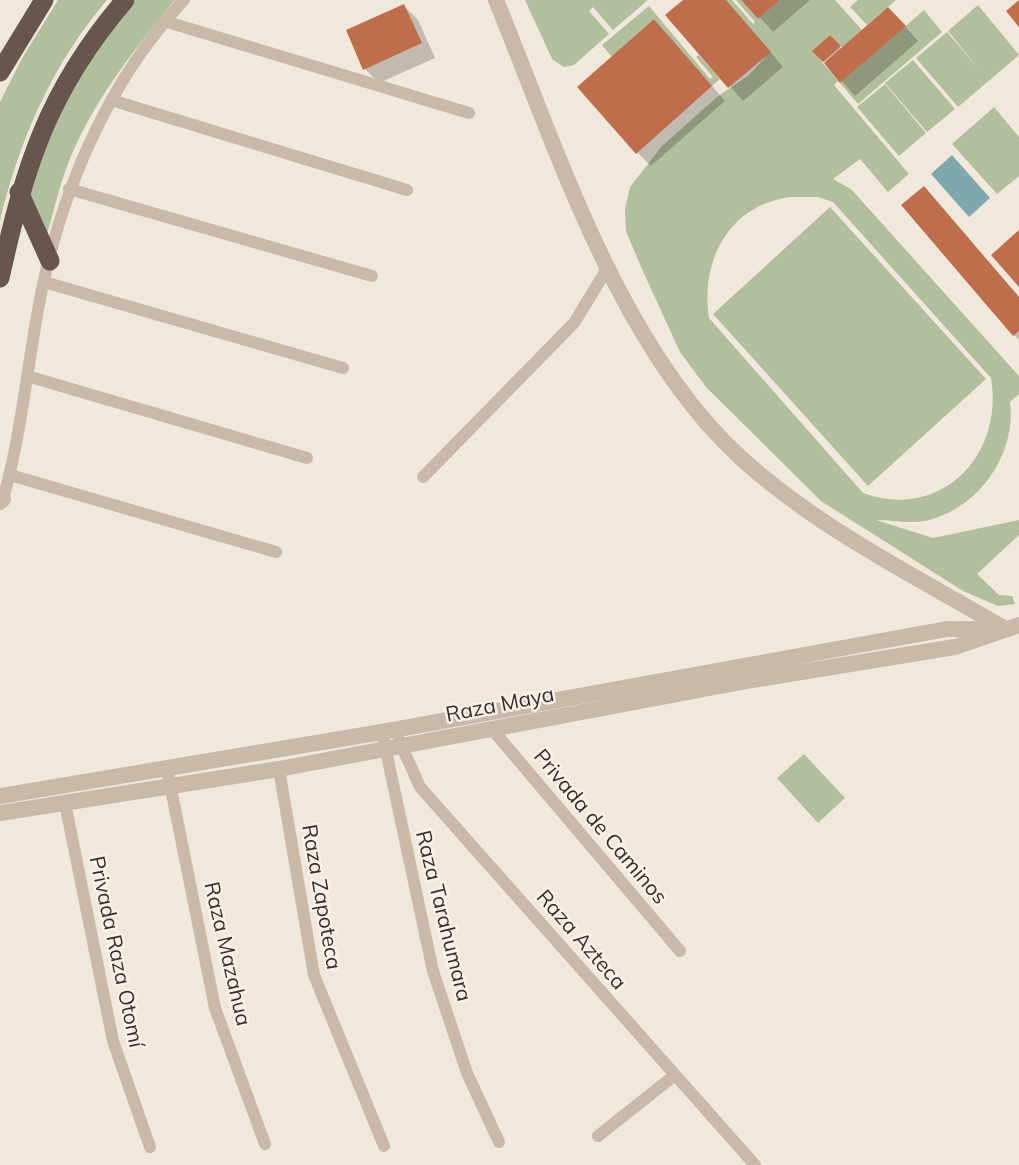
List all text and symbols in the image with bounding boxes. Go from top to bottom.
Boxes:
street label: Raza Maya [444,682,556,728]
street label: Privada de Caminos [528,744,672,910]
street label: Raza Zapoteca [296,822,346,972]
street label: Raza Tarahumara [410,828,476,1004]
street label: Privada Raza Otomí [83,854,149,1050]
street label: Raza Mazahua [198,880,256,1028]
street label: Raza Azteca [531,885,631,995]

